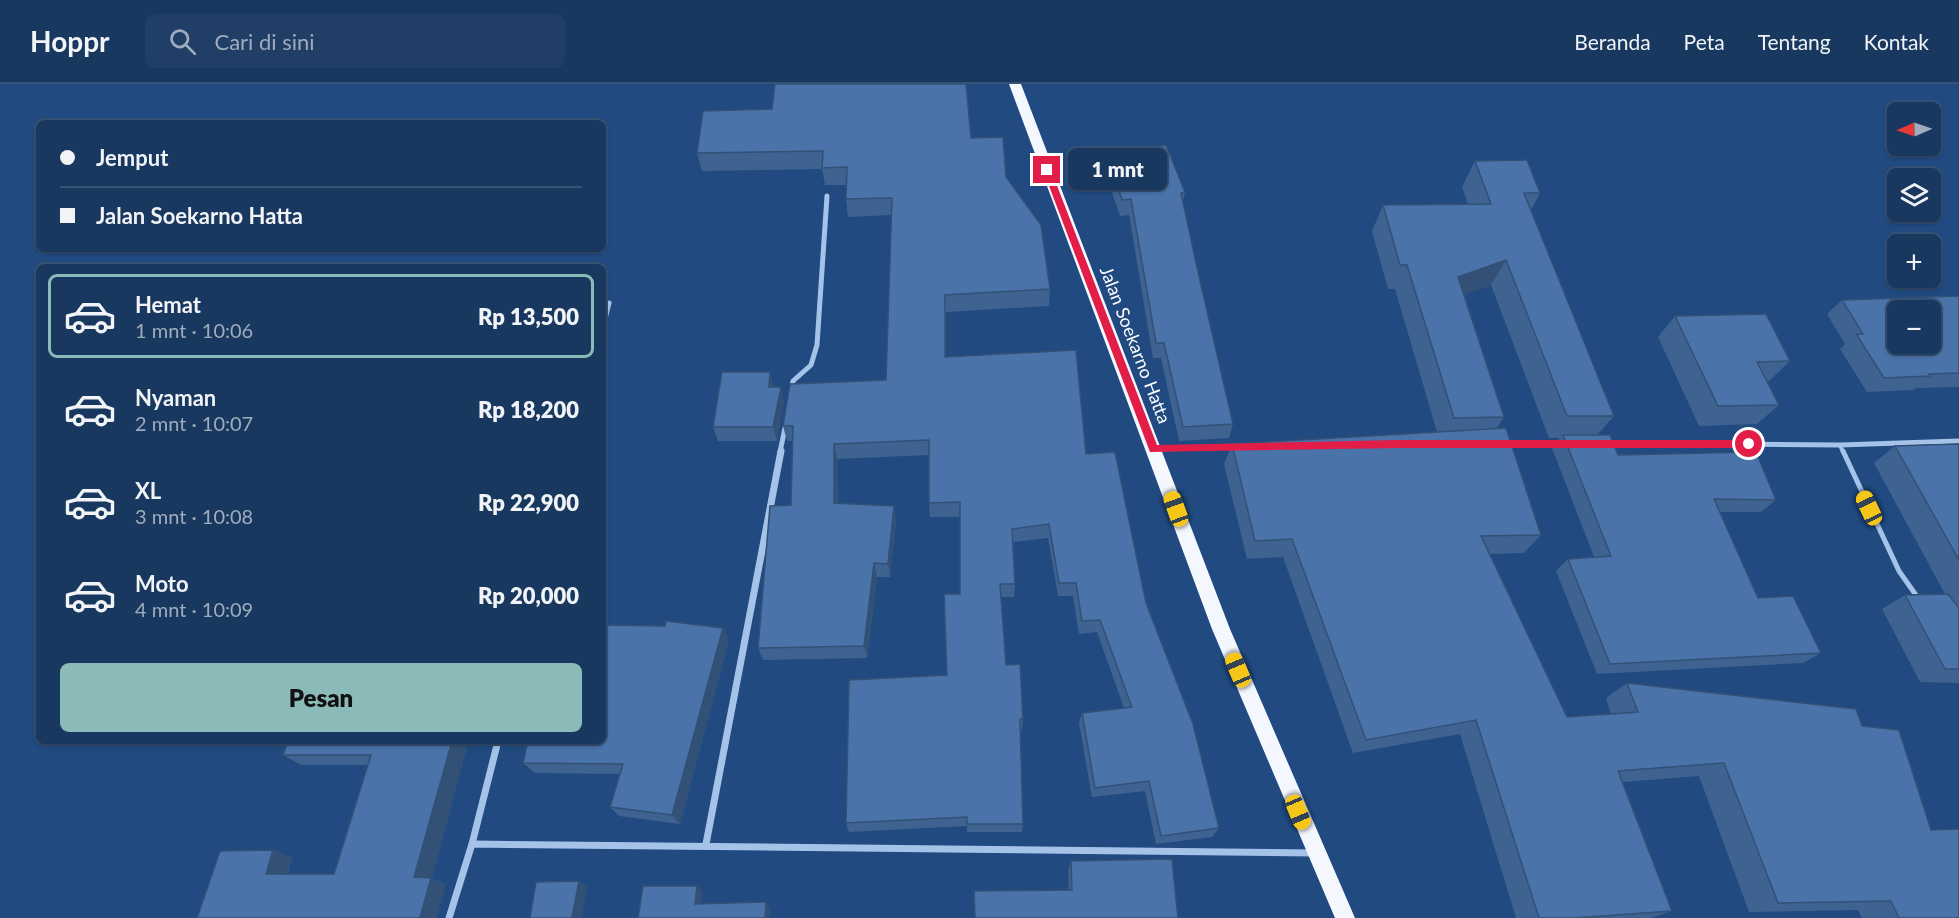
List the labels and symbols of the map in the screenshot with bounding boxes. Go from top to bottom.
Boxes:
north arrow [1887,102,1941,156]
callout: 1 mnt [1068,149,1167,191]
route end [1033,156,1060,183]
street label: Jalan Soekarno Hatta [1096,263,1176,426]
route start [1735,430,1762,457]
car [1853,488,1885,528]
car [1161,489,1191,529]
car [1223,650,1253,690]
car [1283,792,1313,832]

